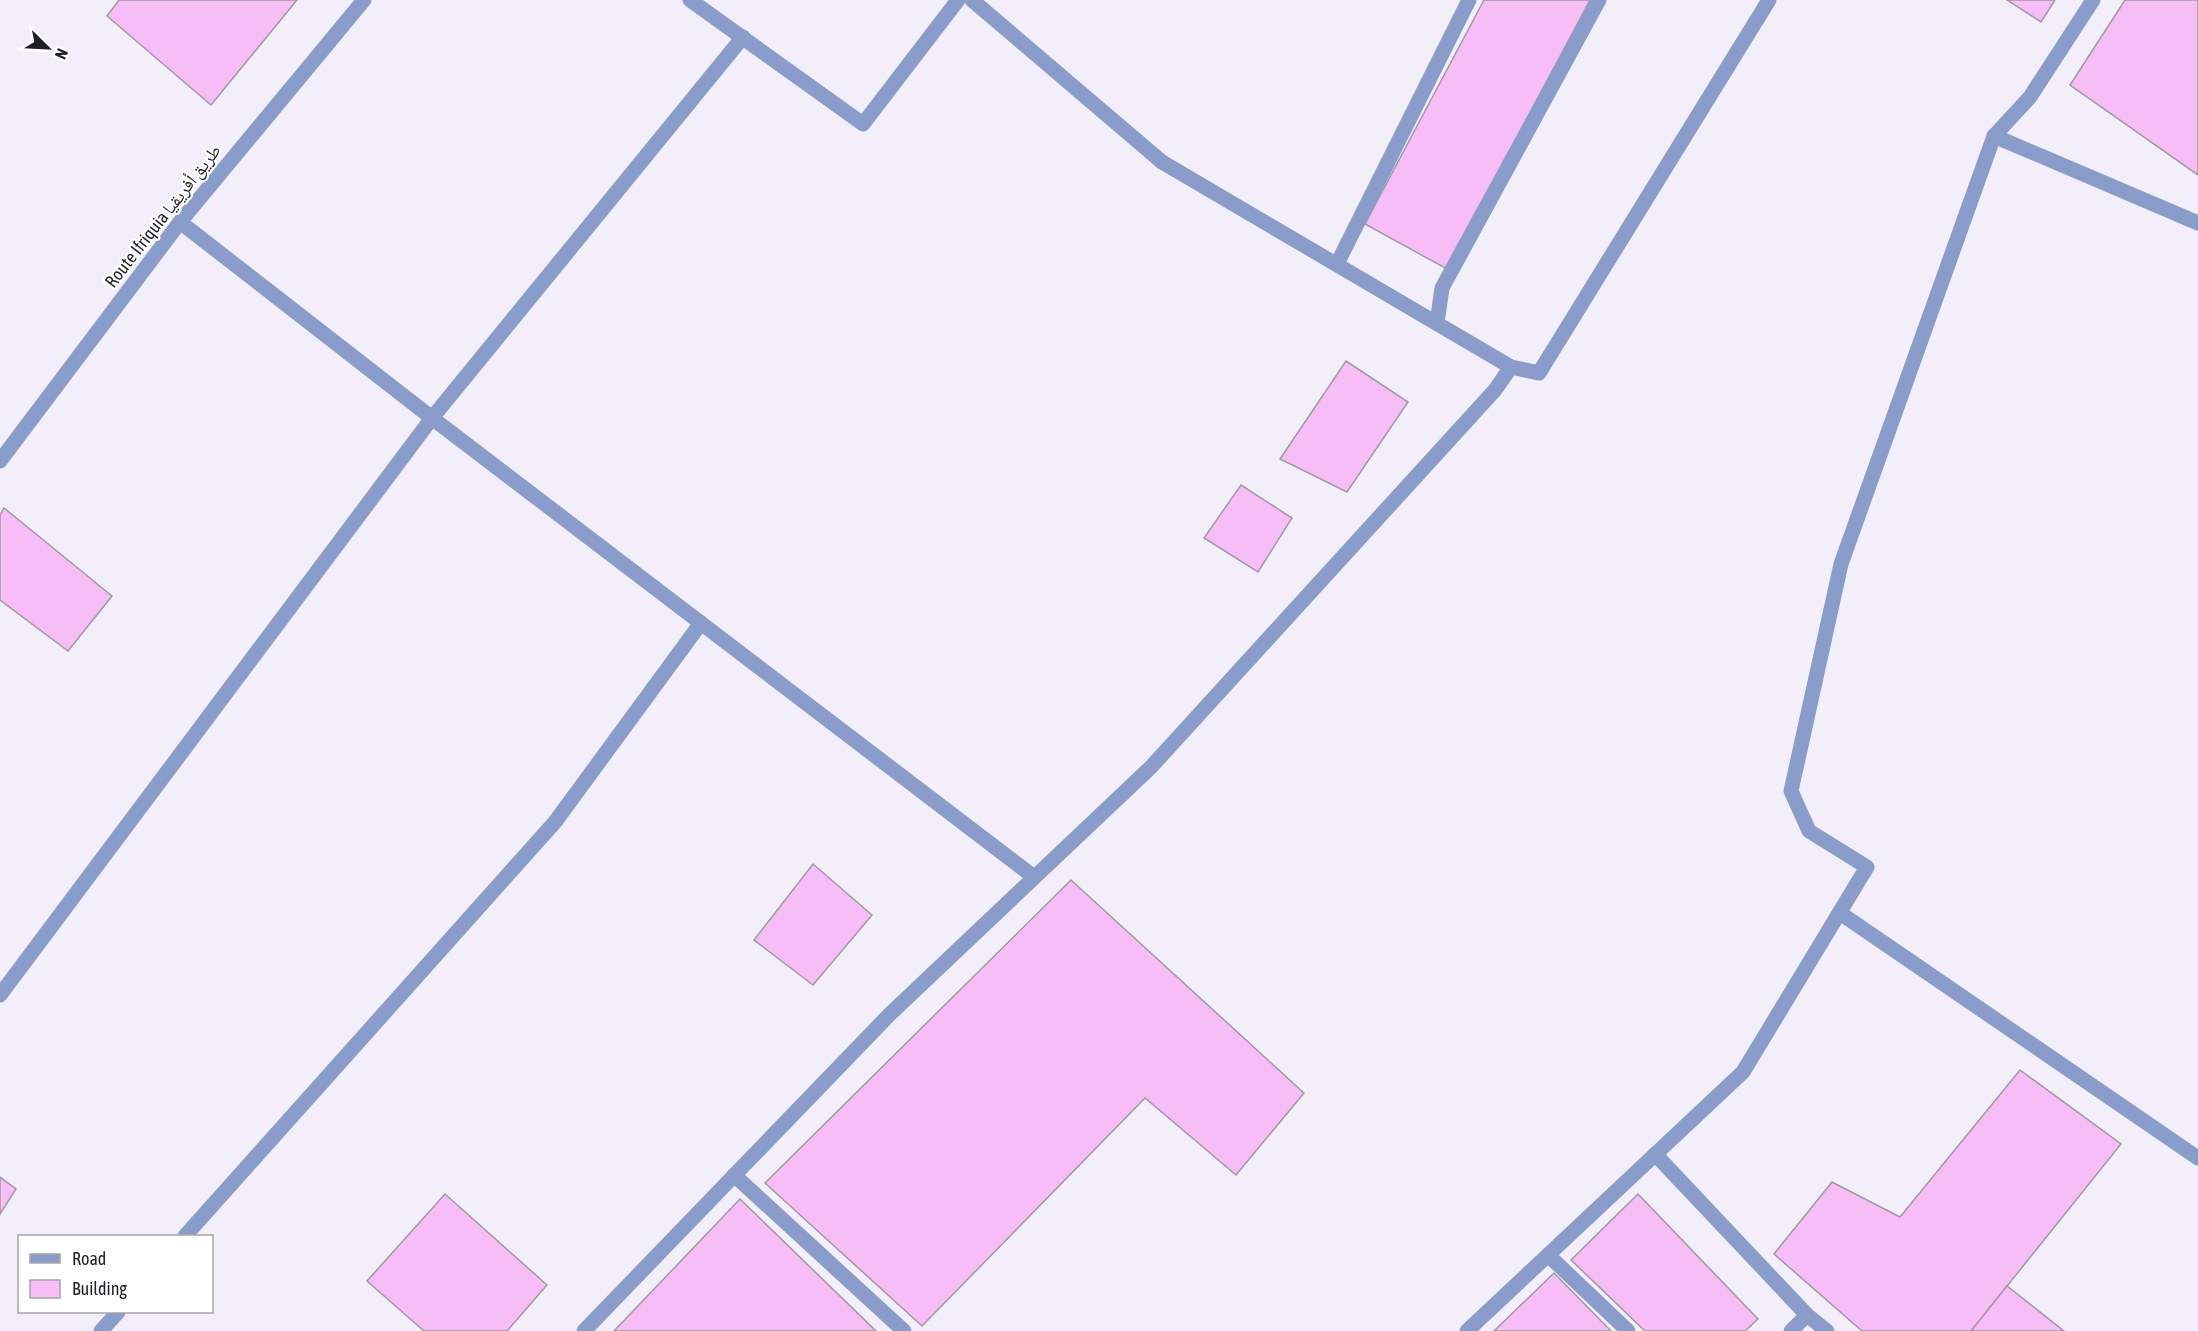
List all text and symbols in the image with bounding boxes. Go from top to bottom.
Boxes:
north arrow [18,18,78,78]
text: N [52,46,72,62]
street label: Route Ifriquia طريق أفريقيا [100,140,226,292]
legend [18,1235,213,1313]
text: Road [72,1248,106,1269]
text: Building [72,1278,127,1299]

